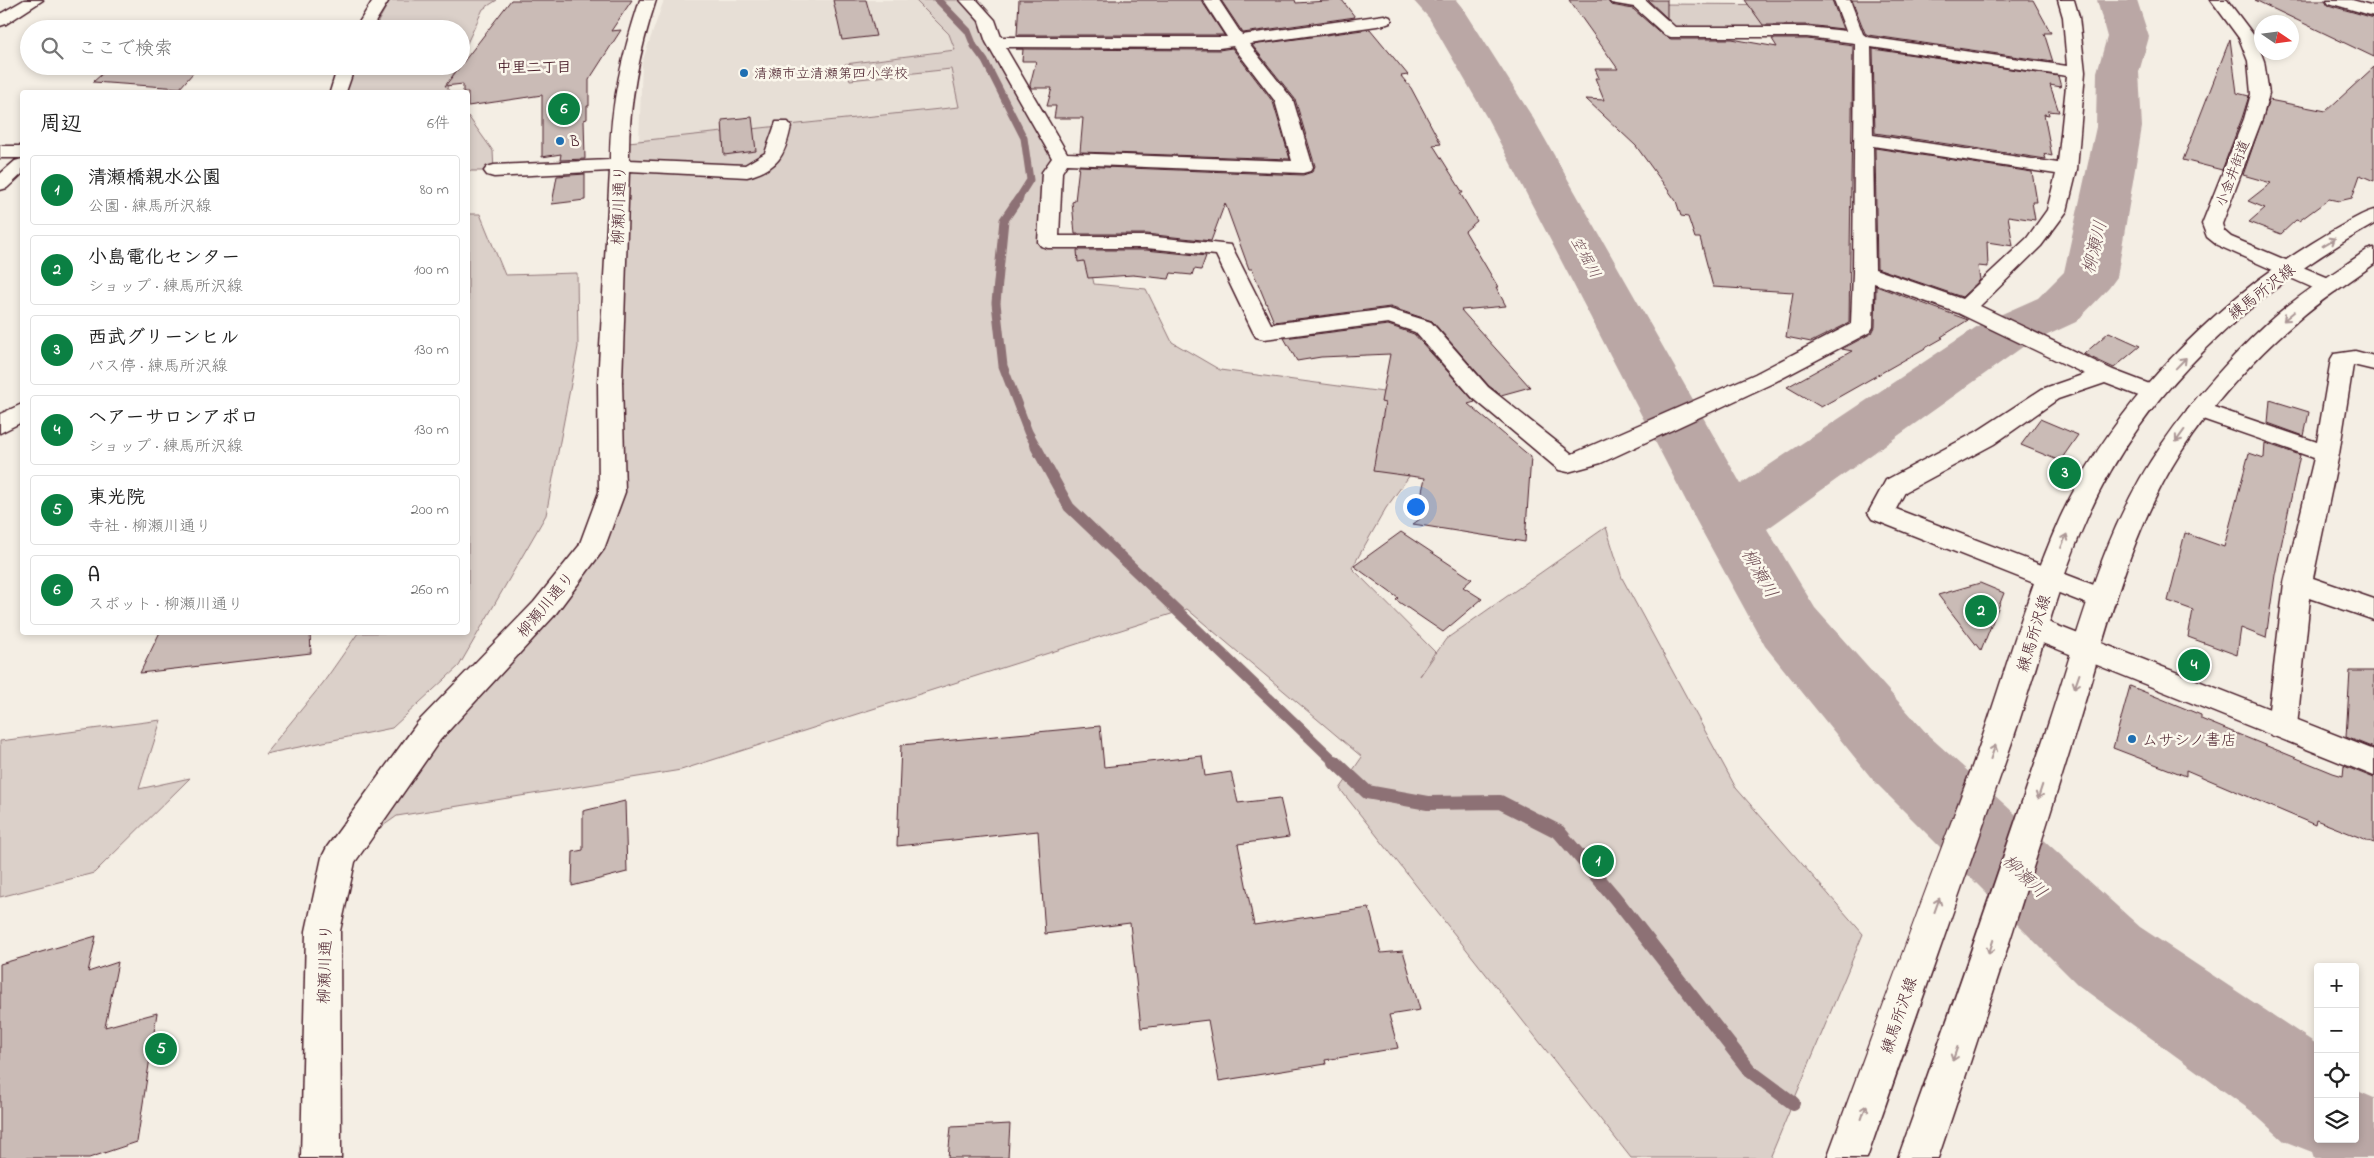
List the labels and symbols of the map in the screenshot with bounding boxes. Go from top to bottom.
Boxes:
north arrow [2254,15,2299,60]
district label: 中里二丁目 [496,57,572,79]
place label: 清瀬市立清瀬第四小学校 [754,64,908,85]
marker: 清瀬市立清瀬第四小学校 [738,67,750,79]
pin: 6 [548,90,580,128]
place label: B [569,132,579,153]
marker: B [554,135,566,147]
street label: 小金井街道 [2211,137,2256,210]
street label: 柳瀬川通り [607,165,633,245]
water label: 柳瀬川 [2077,218,2115,277]
water label: 空堀川 [1565,232,1606,283]
one-way arrow [2321,237,2335,247]
street label: 練馬所沢線 [2223,258,2301,327]
one-way arrow [2283,311,2296,322]
one-way arrow [2175,357,2187,369]
one-way arrow [2175,429,2185,443]
pin: 3 [2049,454,2081,492]
your location [1403,494,1429,520]
one-way arrow [2060,534,2069,549]
water label: 柳瀬川 [1734,544,1783,604]
street label: 柳瀬川通り [512,567,581,644]
pin: 2 [1965,592,1997,630]
street label: 練馬所沢線 [2012,592,2058,675]
pin: 4 [2178,646,2210,684]
one-way arrow [2071,673,2081,689]
place label: ムサシノ書店 [2142,729,2237,753]
marker: ムサシノ書店 [2126,733,2138,745]
one-way arrow [1989,745,1998,760]
one-way arrow [2035,783,2045,799]
pin: 1 [1582,842,1614,880]
water label: 柳瀬川 [1995,849,2052,906]
one-way arrow [1933,898,1942,913]
street label: 柳瀬川通り [313,924,339,1004]
one-way arrow [1985,938,1995,954]
street label: 練馬所沢線 [1876,974,1924,1057]
pin: 5 [145,1030,177,1068]
one-way arrow [1950,1046,1959,1062]
one-way arrow [1859,1104,1869,1120]

